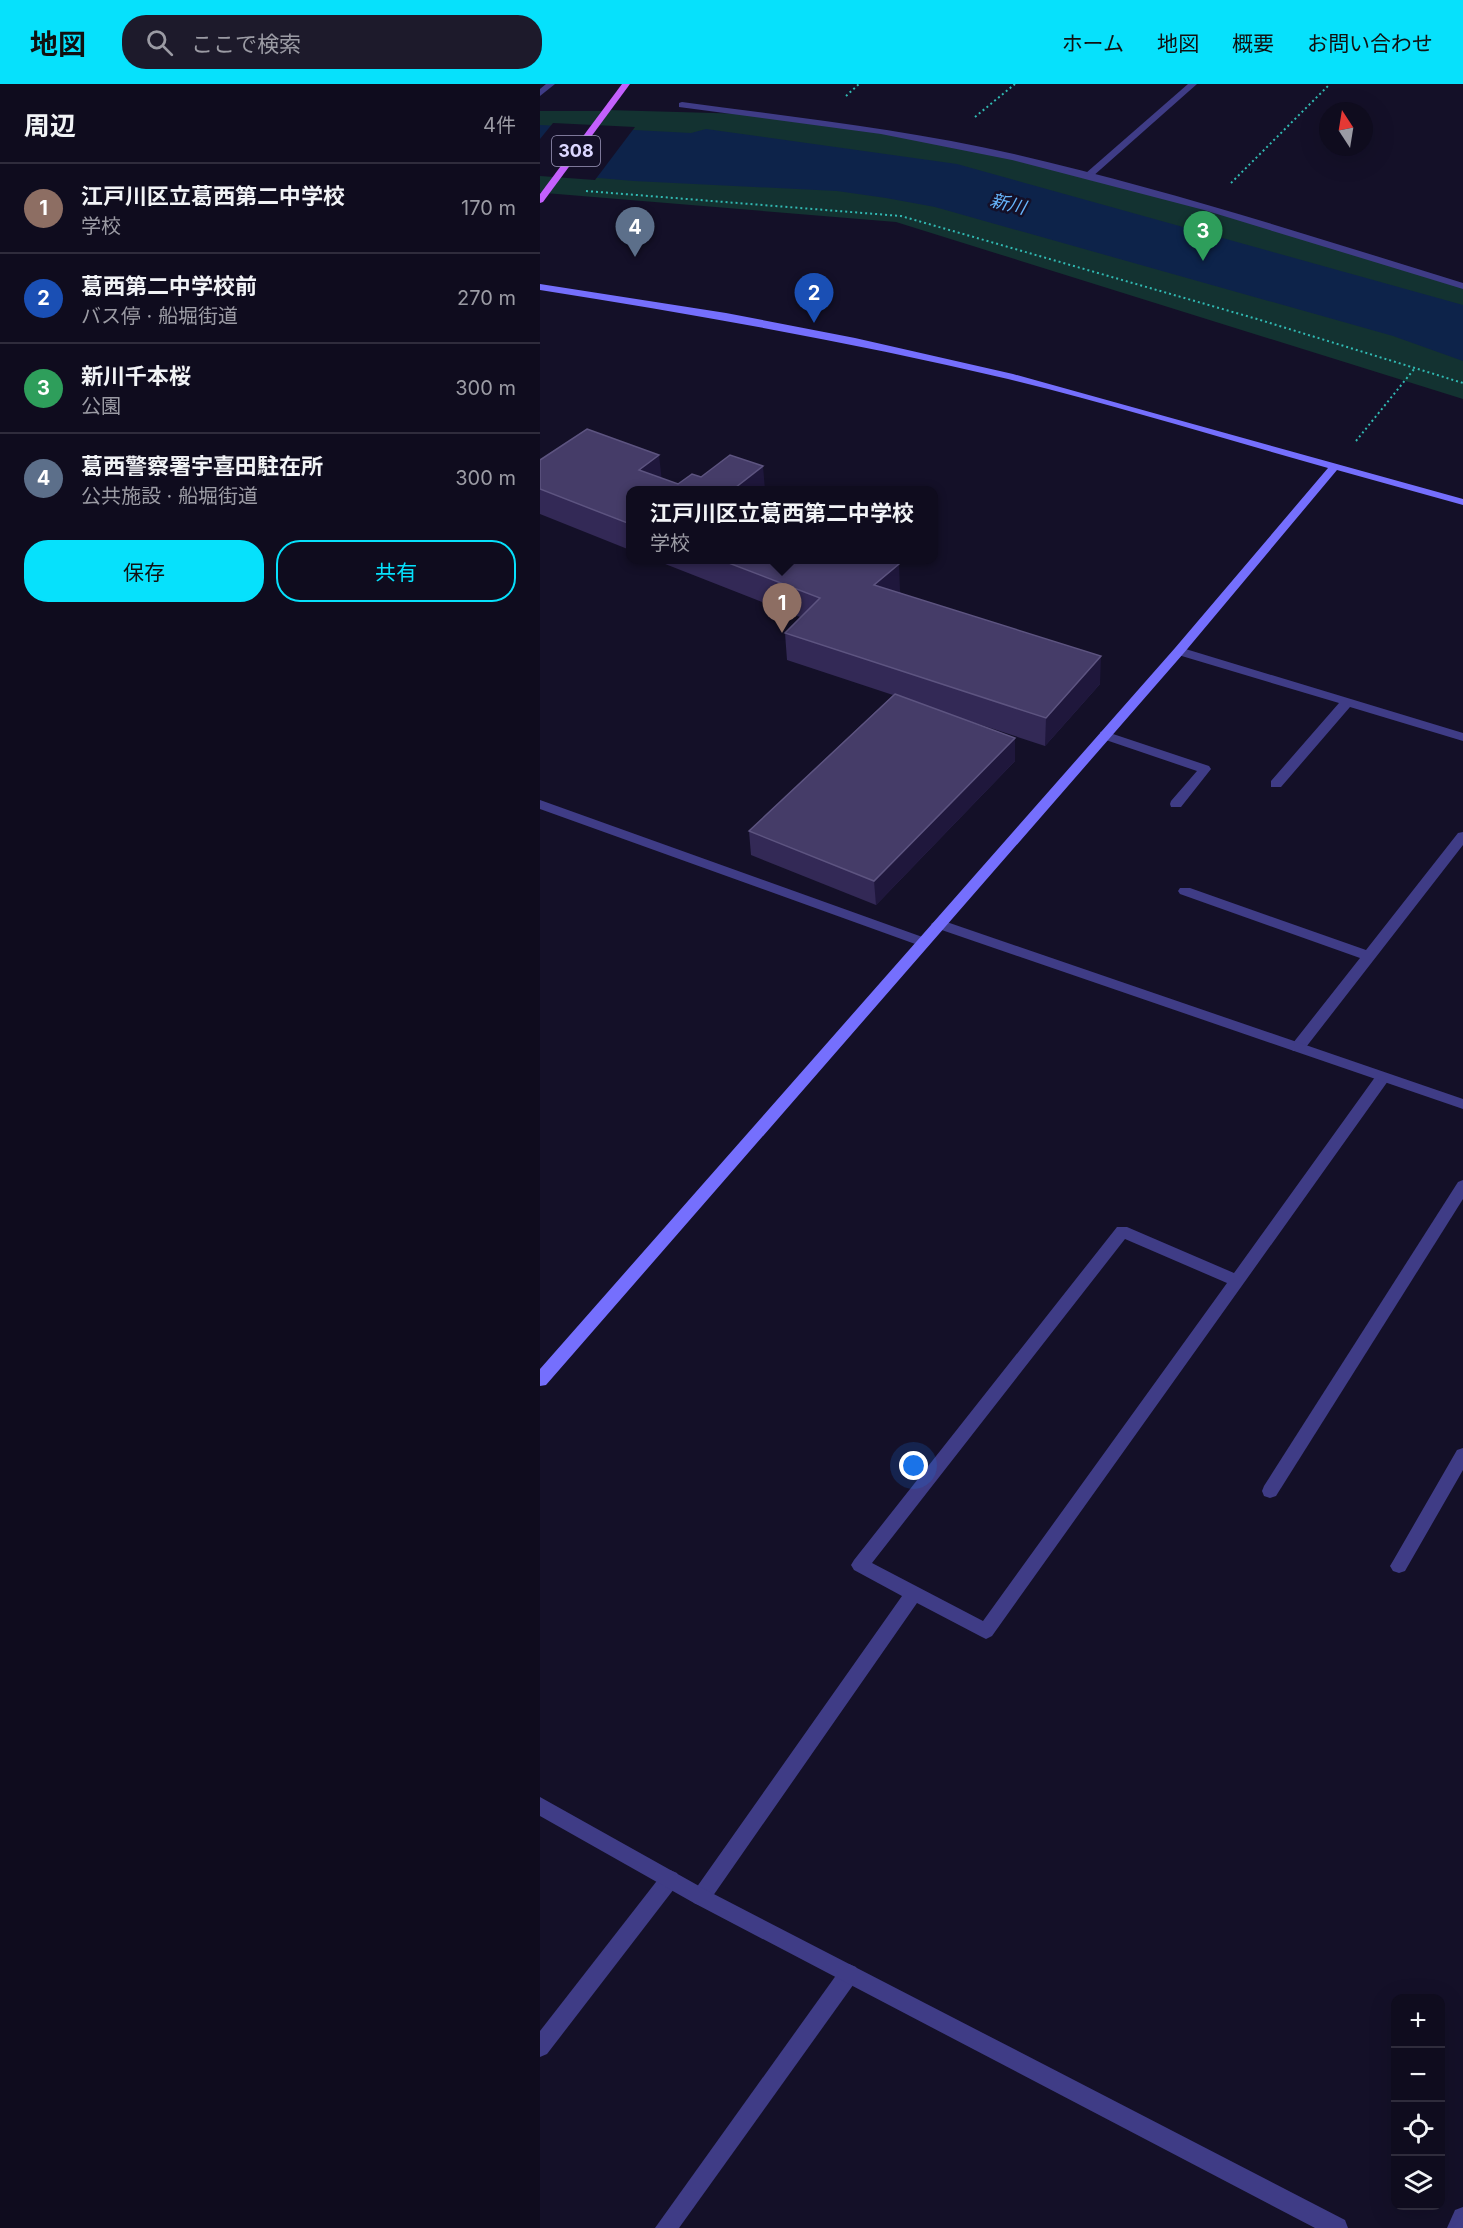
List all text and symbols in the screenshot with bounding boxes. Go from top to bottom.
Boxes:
search box [122,15,542,69]
icon: search [143,26,176,59]
text: 地図 [30,27,86,61]
text: ここで検索 [191,31,301,57]
text: ホーム [1062,31,1124,56]
text: 地図 [1157,31,1199,56]
text: 概要 [1232,31,1274,56]
text: お問い合わせ [1307,31,1433,56]
north arrow [1319,102,1373,156]
text: 周辺 [24,110,76,141]
text: 4件 [483,113,516,137]
road number: 308 [552,136,600,166]
text: 江戸川区立葛西第二中学校 [81,183,345,209]
water label: 新川 [988,189,1030,219]
text: 1 [39,196,48,220]
text: 170 m [461,196,516,220]
pin: 4 [616,208,655,257]
pin: 3 [1184,212,1222,261]
text: 学校 [81,214,121,238]
text: 葛西第二中学校前 [81,273,257,299]
pin: 2 [794,274,834,323]
text: 2 [37,286,50,310]
text: 270 m [457,286,516,310]
text: バス停 · 船堀街道 [81,304,238,328]
text: 新川千本桜 [81,363,191,389]
text: 3 [37,376,50,400]
text: 300 m [455,376,516,400]
text: 公園 [81,394,121,418]
text: 葛西警察署宇喜田駐在所 [81,453,323,479]
text: 4 [37,466,50,490]
text: 300 m [455,466,516,490]
text: 公共施設 · 船堀街道 [81,484,258,508]
popup [626,486,938,564]
text: 江戸川区立葛西第二中学校 [650,500,914,526]
text: 学校 [650,531,690,555]
button: 保存 [24,540,264,602]
button: 共有 [276,540,516,602]
pin: 1 [762,584,802,633]
your location [899,1451,928,1480]
map controls [1391,1994,1445,2210]
button: + [1391,1994,1445,2048]
button: − [1391,2048,1445,2102]
button: locate [1391,2102,1445,2156]
button: layers [1391,2156,1445,2210]

